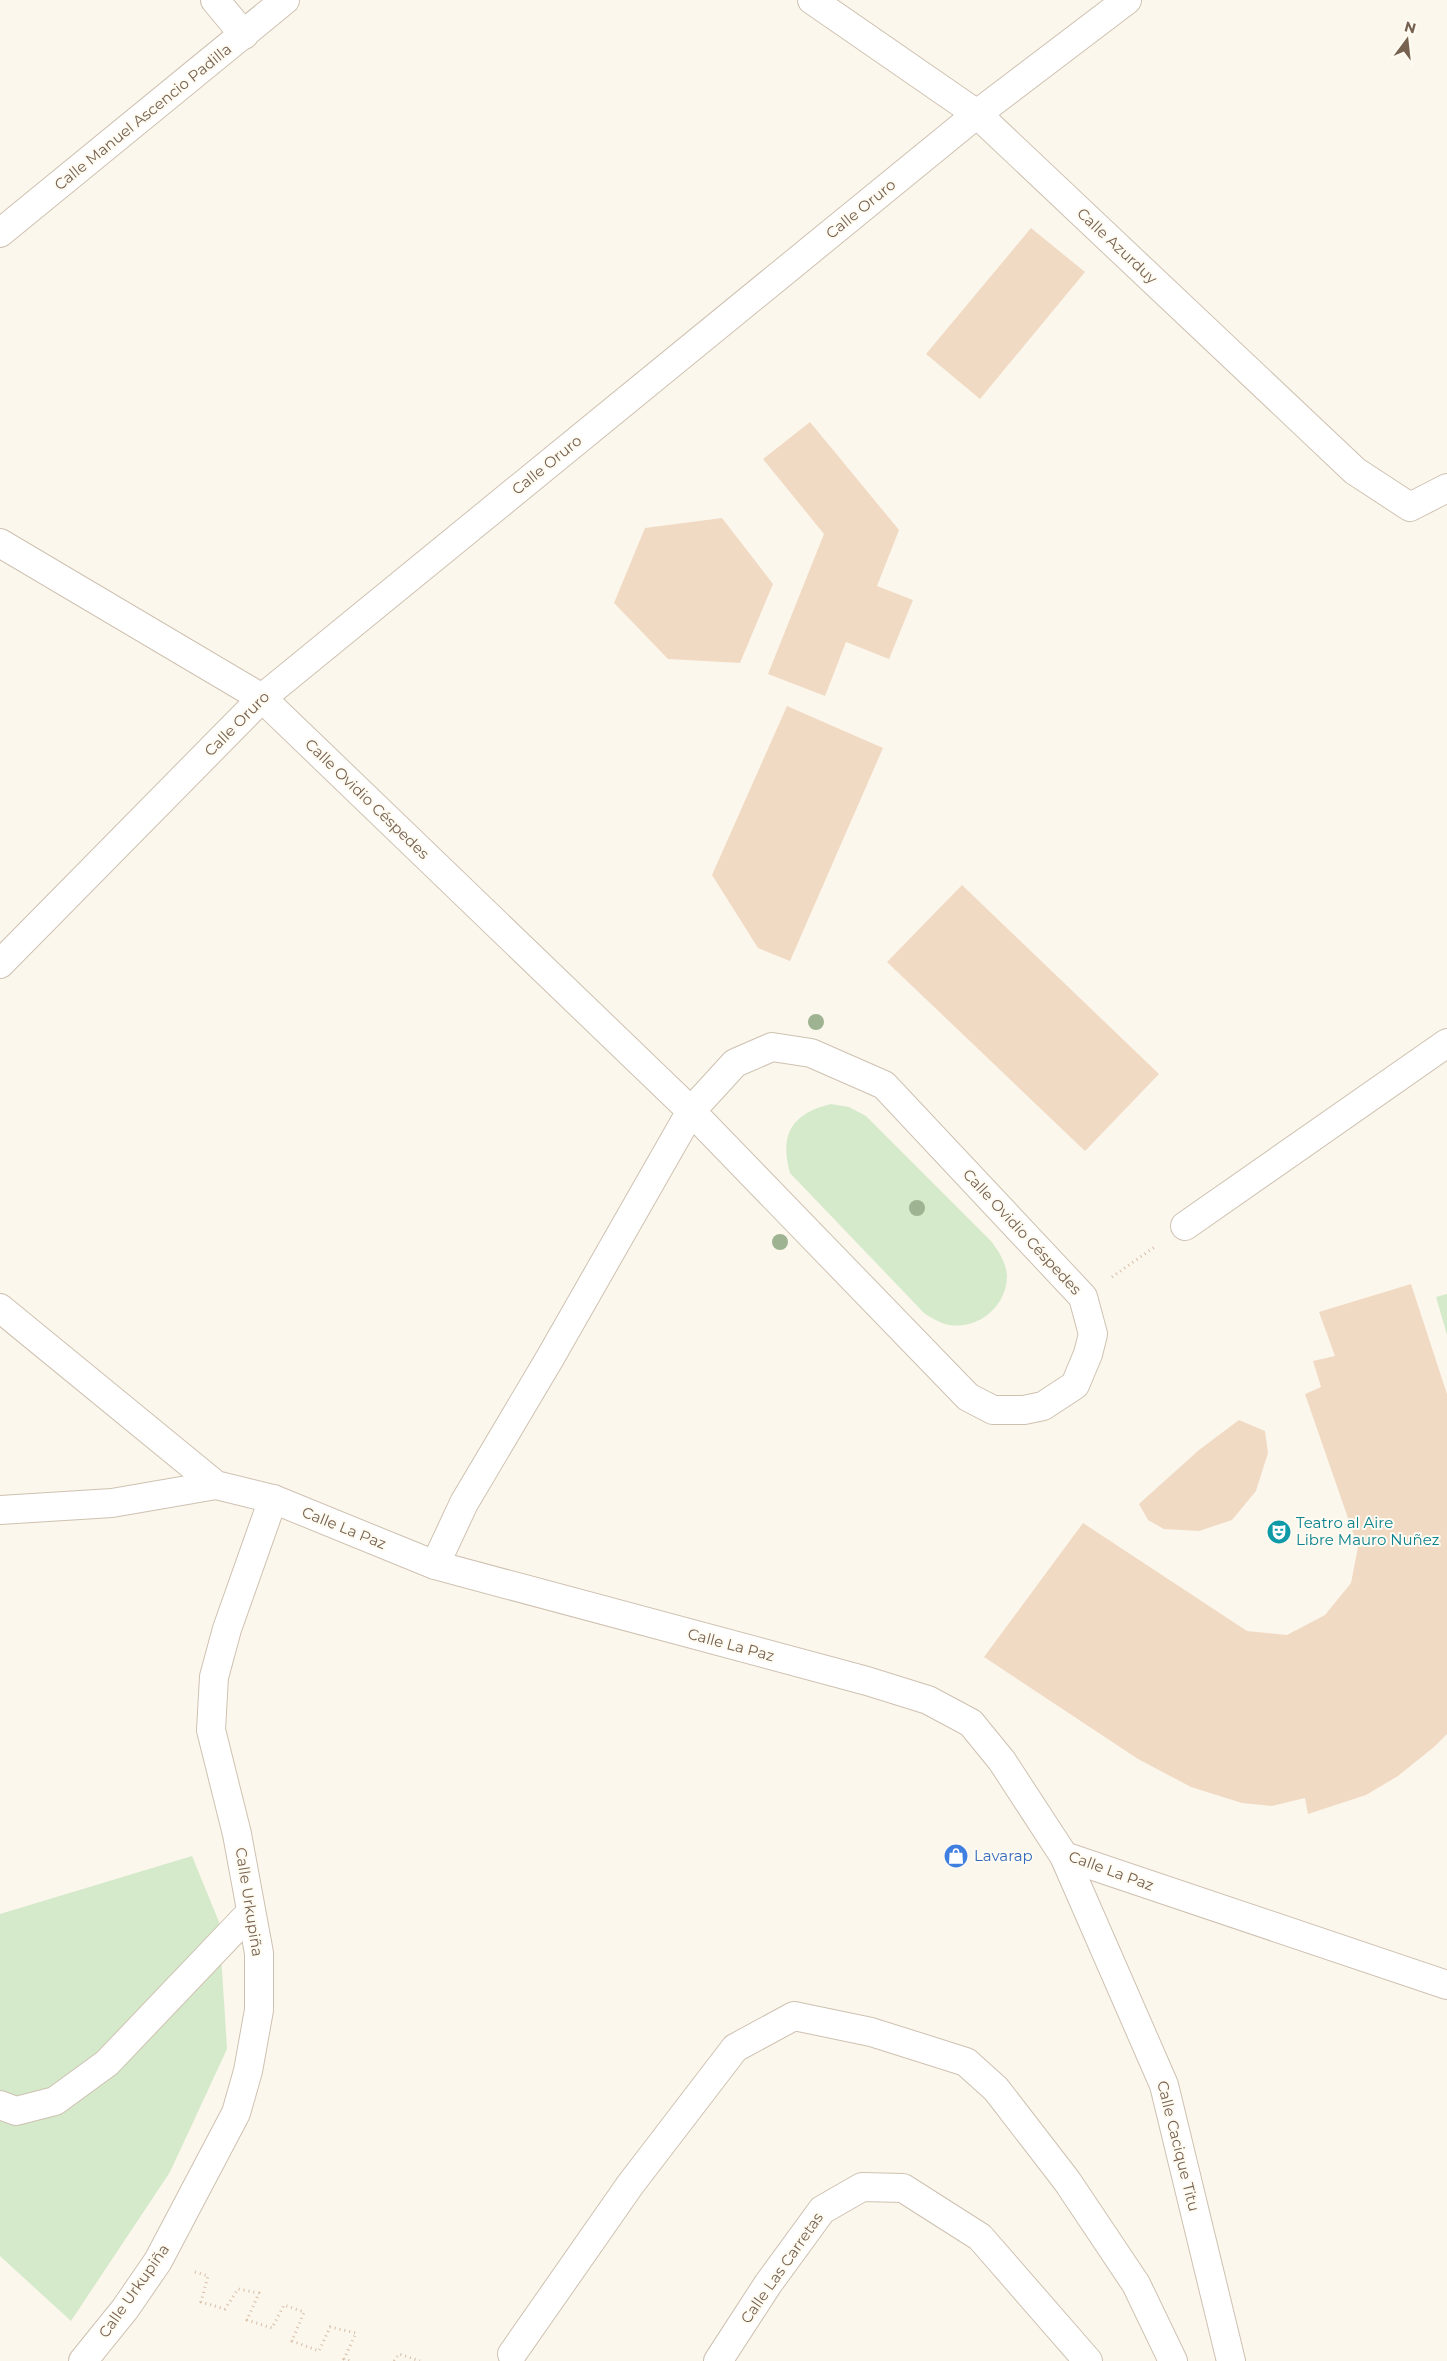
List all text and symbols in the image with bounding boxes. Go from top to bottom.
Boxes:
north arrow [1382,15,1432,65]
text: N [1403,17,1418,38]
street label: Calle Manuel Ascencio Padilla [50,39,235,194]
street label: Calle Oruro [822,175,899,243]
street label: Calle Azurduy [1073,204,1162,288]
street label: Calle Oruro [508,431,585,499]
street label: Calle Oruro [200,687,273,760]
street label: Calle Ovidio Céspedes [301,734,433,863]
street label: Calle Ovidio Céspedes [959,1165,1086,1299]
street label: Calle La Paz [299,1502,389,1553]
place label: Teatro al Aire Libre Mauro Nuñez [1296,1513,1440,1549]
theatre icon: Teatro al Aire Libre Mauro Nuñez [1266,1519,1292,1545]
street label: Calle La Paz [686,1624,777,1665]
shop icon: Lavarap [943,1843,969,1869]
street label: Calle Urkupiña [231,1846,268,1958]
place label: Lavarap [974,1846,1033,1865]
street label: Calle La Paz [1066,1846,1157,1895]
street label: Calle Cacique Titu [1153,2079,1204,2213]
street label: Calle Las Carretas [736,2208,827,2327]
street label: Calle Urkupiña [94,2240,173,2341]

